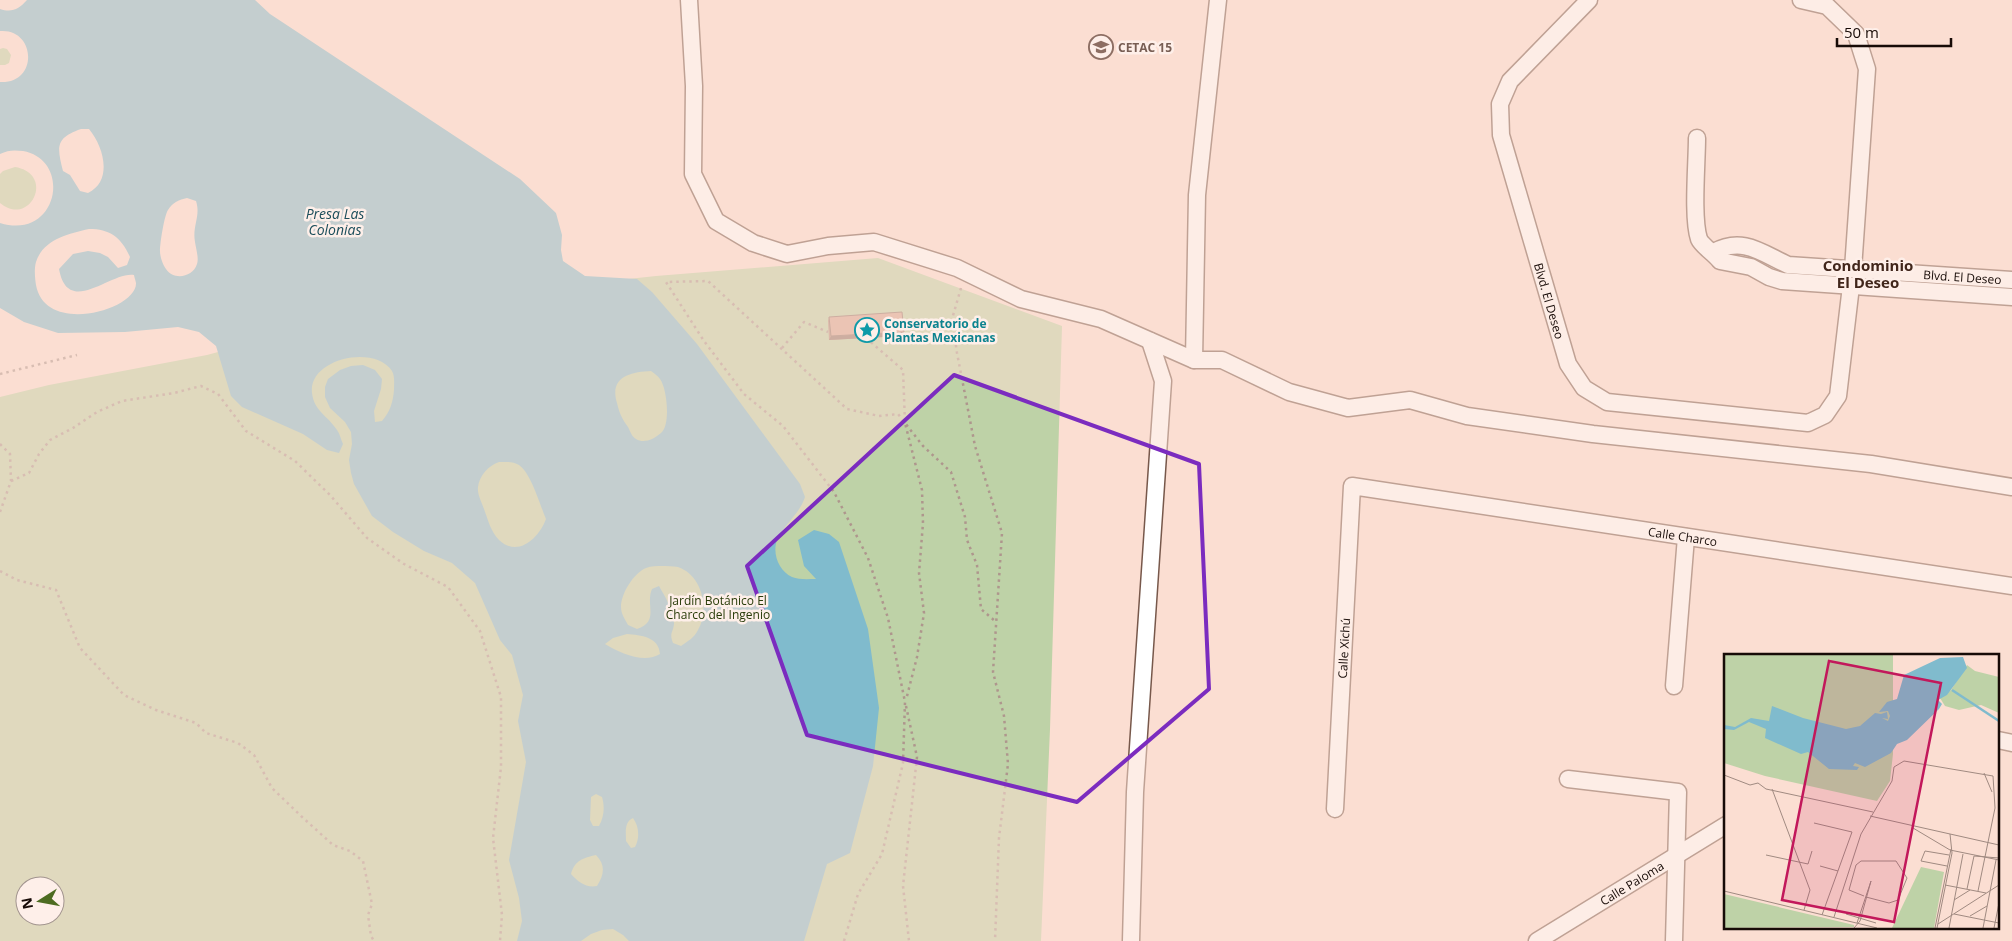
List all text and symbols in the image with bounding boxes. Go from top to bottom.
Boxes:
scale bar [1837,15,1951,47]
text: 50 m [1844,22,1879,42]
school or university icon: CETAC 15 [1088,34,1114,60]
place label: CETAC 15 [1118,39,1172,56]
water label: Presa Las Colonias [306,204,364,239]
district label: Condominio El Deseo [1823,255,1913,292]
street label: Blvd. El Deseo [1530,261,1569,341]
street label: Blvd. El Deseo [1923,266,2002,288]
place label: Conservatorio de Plantas Mexicanas [884,315,995,346]
place icon: Conservatorio de Plantas Mexicanas [854,317,880,343]
street label: Calle Charco [1647,522,1718,550]
park label: Jardín Botánico El Charco del Ingenio [666,592,770,623]
street label: Calle Xichú [1333,618,1354,679]
inset map [1724,654,2000,928]
street label: Calle Paloma [1596,857,1667,909]
north arrow [15,876,65,926]
text: N [16,896,37,911]

